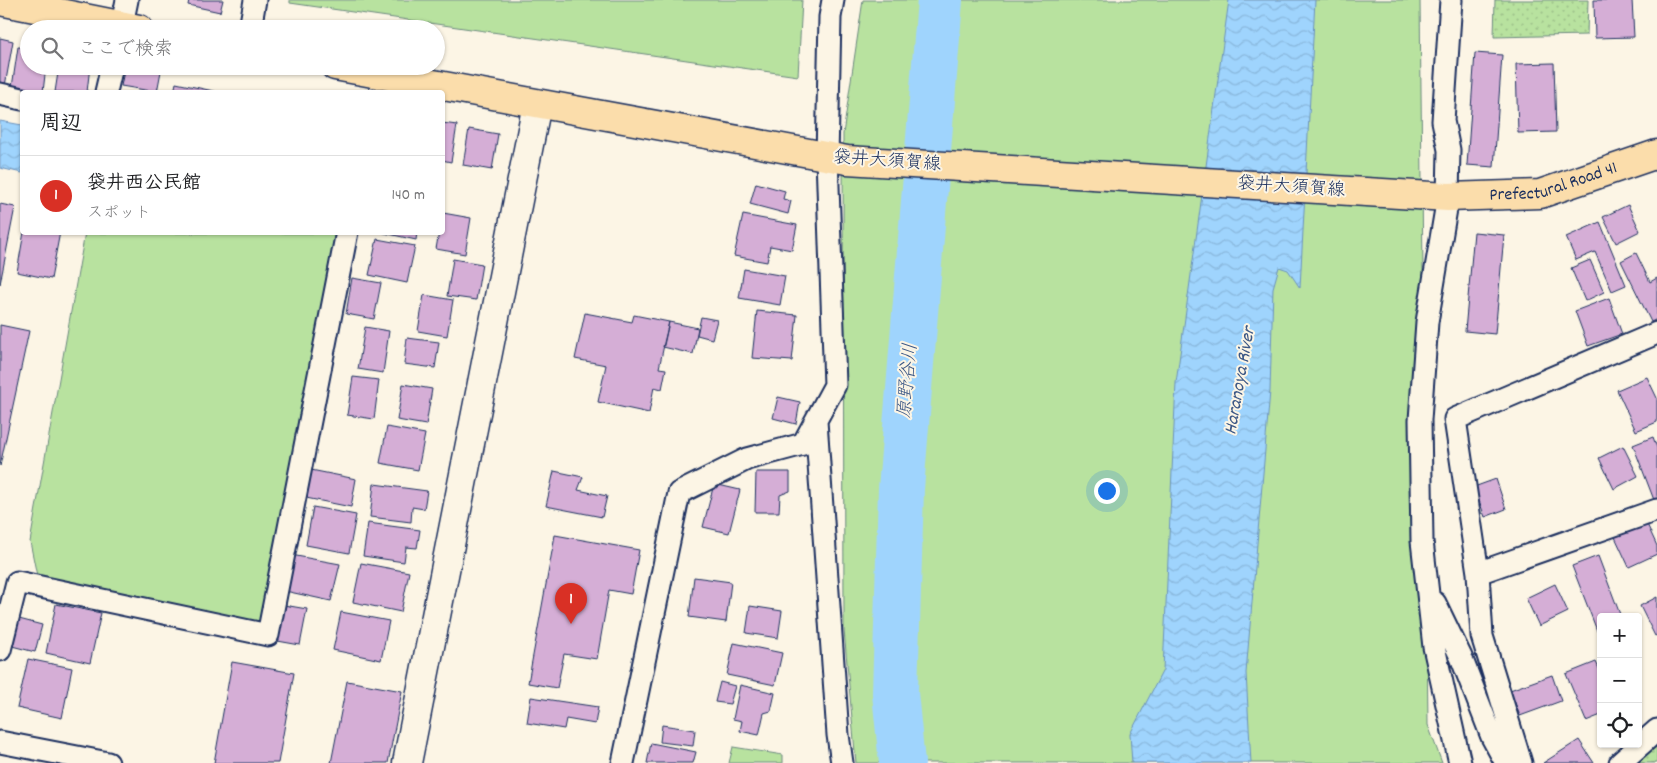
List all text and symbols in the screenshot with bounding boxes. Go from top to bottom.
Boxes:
search box [20,20,445,75]
icon: search [38,34,66,62]
text: ここで検索 [78,37,173,64]
text: 周辺 [40,110,82,140]
street label: 袋井大須賀線 [832,146,942,178]
street label: Prefectural Road 41 [1489,156,1621,208]
text: 袋井西公民館 [87,171,201,198]
street label: 袋井大須賀線 [1236,172,1346,204]
text: 1 [54,184,58,207]
text: 140 m [391,184,425,207]
text: スポット [87,202,151,225]
water label: Haranoya River [1218,323,1264,437]
water label: 原野谷川 [892,342,926,420]
your location [1094,478,1120,504]
pin: 1 [555,583,587,624]
map controls [1597,613,1642,748]
button: + [1597,613,1642,658]
button: − [1597,658,1642,703]
button: locate [1597,703,1642,748]

